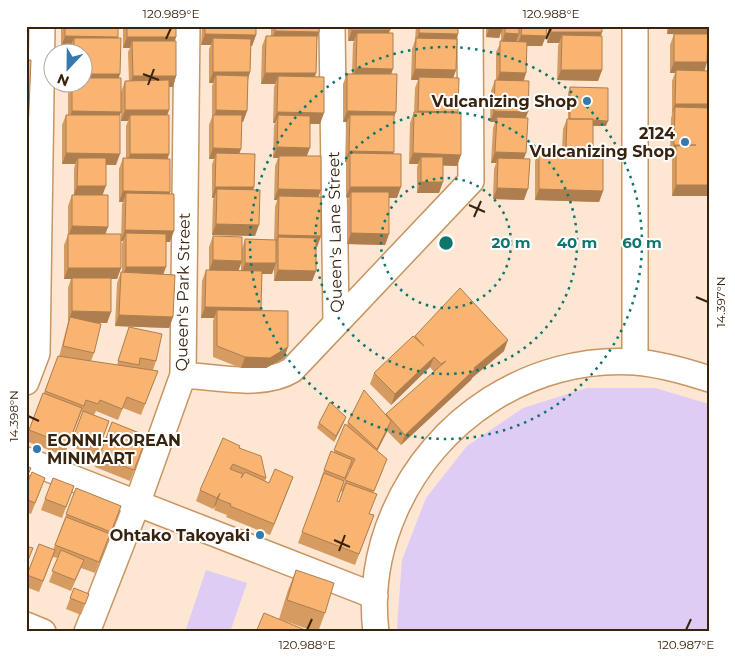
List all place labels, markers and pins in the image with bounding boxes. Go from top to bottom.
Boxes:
place label: Vulcanizing Shop [430,92,577,111]
marker: Vulcanizing Shop [581,95,593,107]
place label: 2124 Vulcanizing Shop [528,124,675,161]
marker: 2124 Vulcanizing Shop [679,136,691,148]
centre of rings [437,234,455,252]
place label: EONNI-KOREAN MINIMART [47,431,181,468]
marker: EONNI-KOREAN MINIMART [31,443,43,455]
place label: Ohtako Takoyaki [110,526,250,545]
marker: Ohtako Takoyaki [254,529,266,541]

